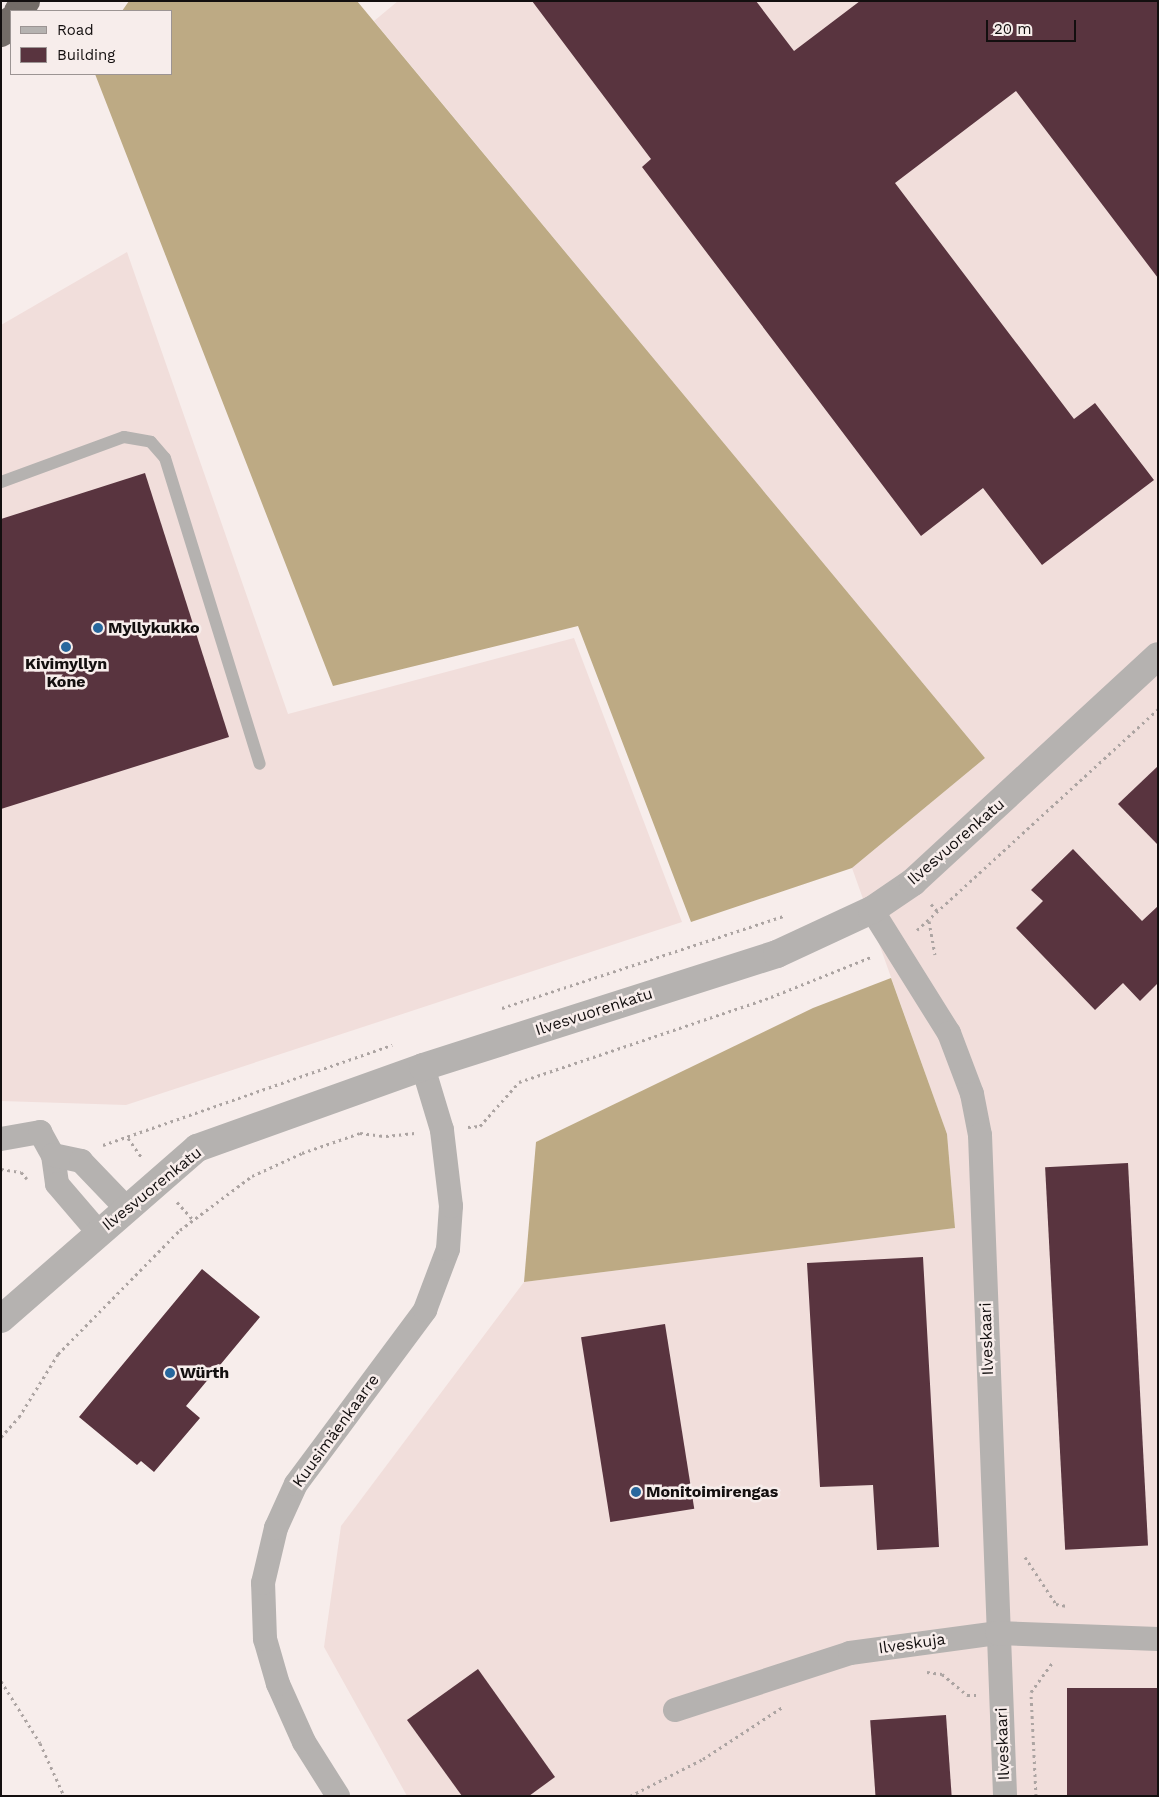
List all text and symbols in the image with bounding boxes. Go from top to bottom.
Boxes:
legend [10,10,172,75]
scale bar [989,10,1079,42]
text: 20 m [994,20,1032,38]
text: Road [57,21,94,39]
text: Building [57,46,115,64]
place label: Myllykukko [108,618,200,638]
marker: Myllykukko [92,622,104,634]
marker: Kivimyllyn Kone [60,641,72,653]
place label: Kivimyllyn Kone [25,654,107,692]
street label: Ilvesvuorenkatu [904,795,1008,889]
street label: Ilvesvuorenkatu [533,984,655,1040]
street label: Ilvesvuorenkatu [98,1143,206,1235]
street label: Ilveskaari [976,1302,998,1376]
place label: Würth [180,1363,229,1383]
marker: Würth [164,1367,176,1379]
street label: Kuusimäenkaarre [289,1371,383,1491]
place label: Monitoimirengas [646,1482,778,1502]
marker: Monitoimirengas [630,1486,642,1498]
street label: Ilveskuja [877,1630,947,1658]
street label: Ilveskaari [992,1707,1014,1781]

